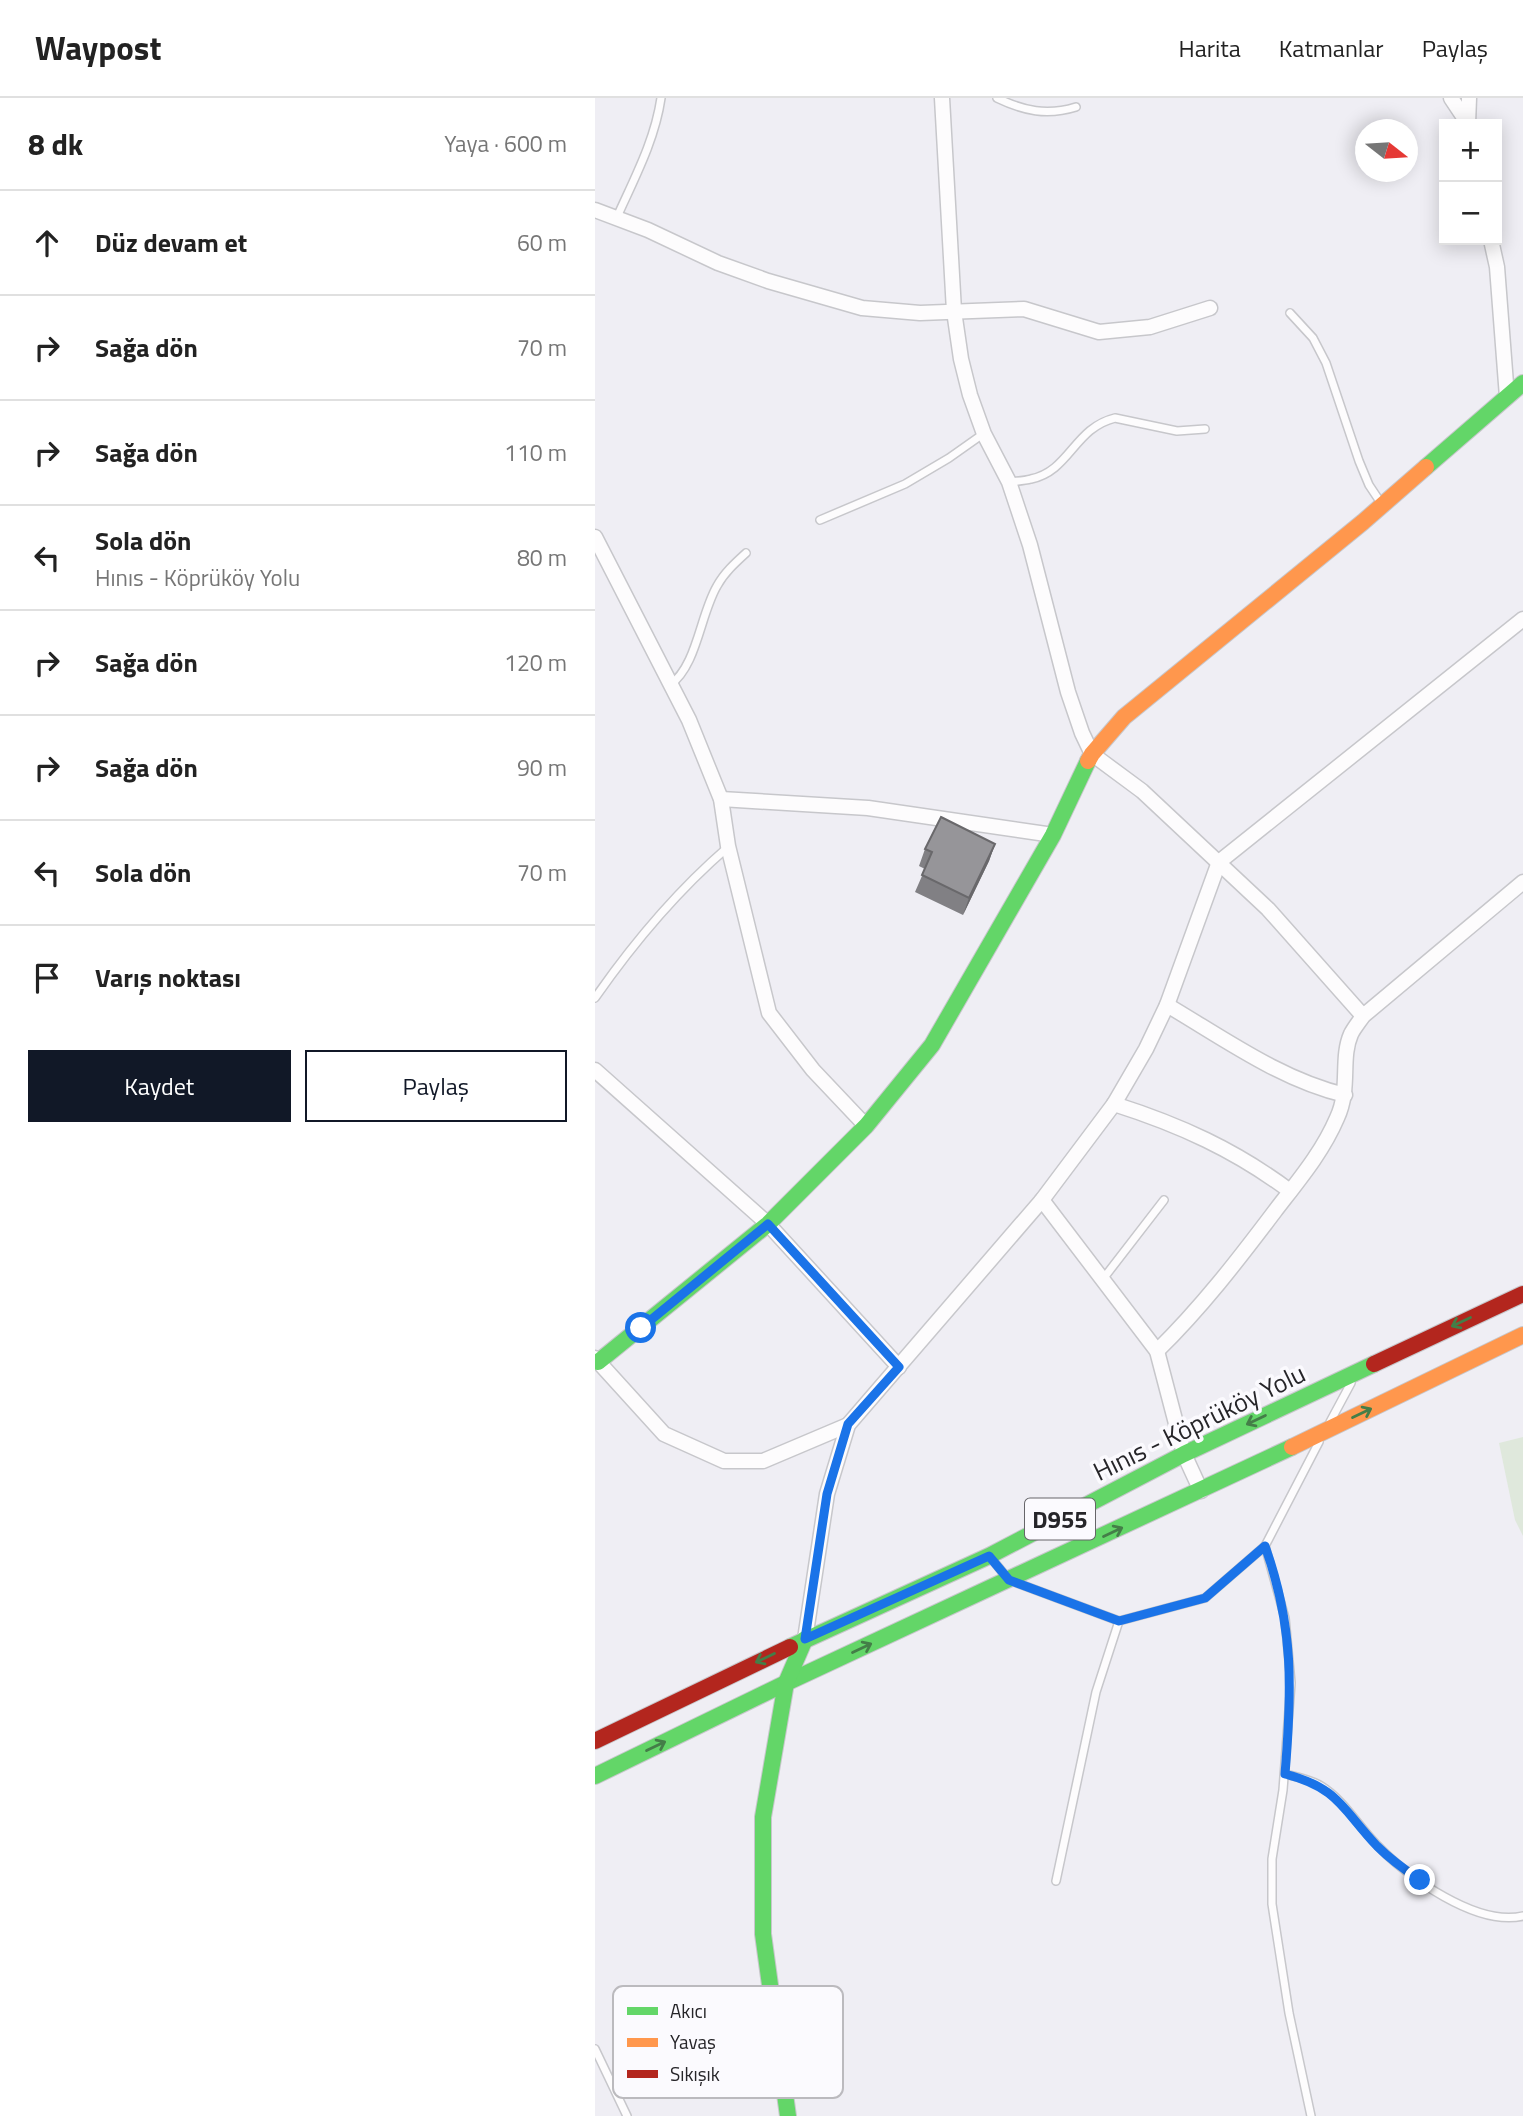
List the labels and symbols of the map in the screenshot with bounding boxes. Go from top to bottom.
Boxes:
north arrow [1355,119,1418,182]
route start [625,1312,656,1343]
one-way arrow [1451,1316,1472,1330]
street label: Hınıs - Köprüköy Yolu [1086,1354,1312,1490]
one-way arrow [1351,1405,1372,1419]
one-way arrow [1246,1414,1267,1427]
road number: D955 [1025,1498,1095,1540]
one-way arrow [1101,1525,1123,1538]
one-way arrow [850,1641,872,1654]
one-way arrow [755,1652,776,1666]
one-way arrow [645,1739,666,1752]
route end [1404,1864,1435,1895]
legend [613,1986,843,2098]
text: Akıcı [670,1996,707,2025]
text: Yavaş [670,2027,716,2056]
text: Sıkışık [670,2059,720,2088]

